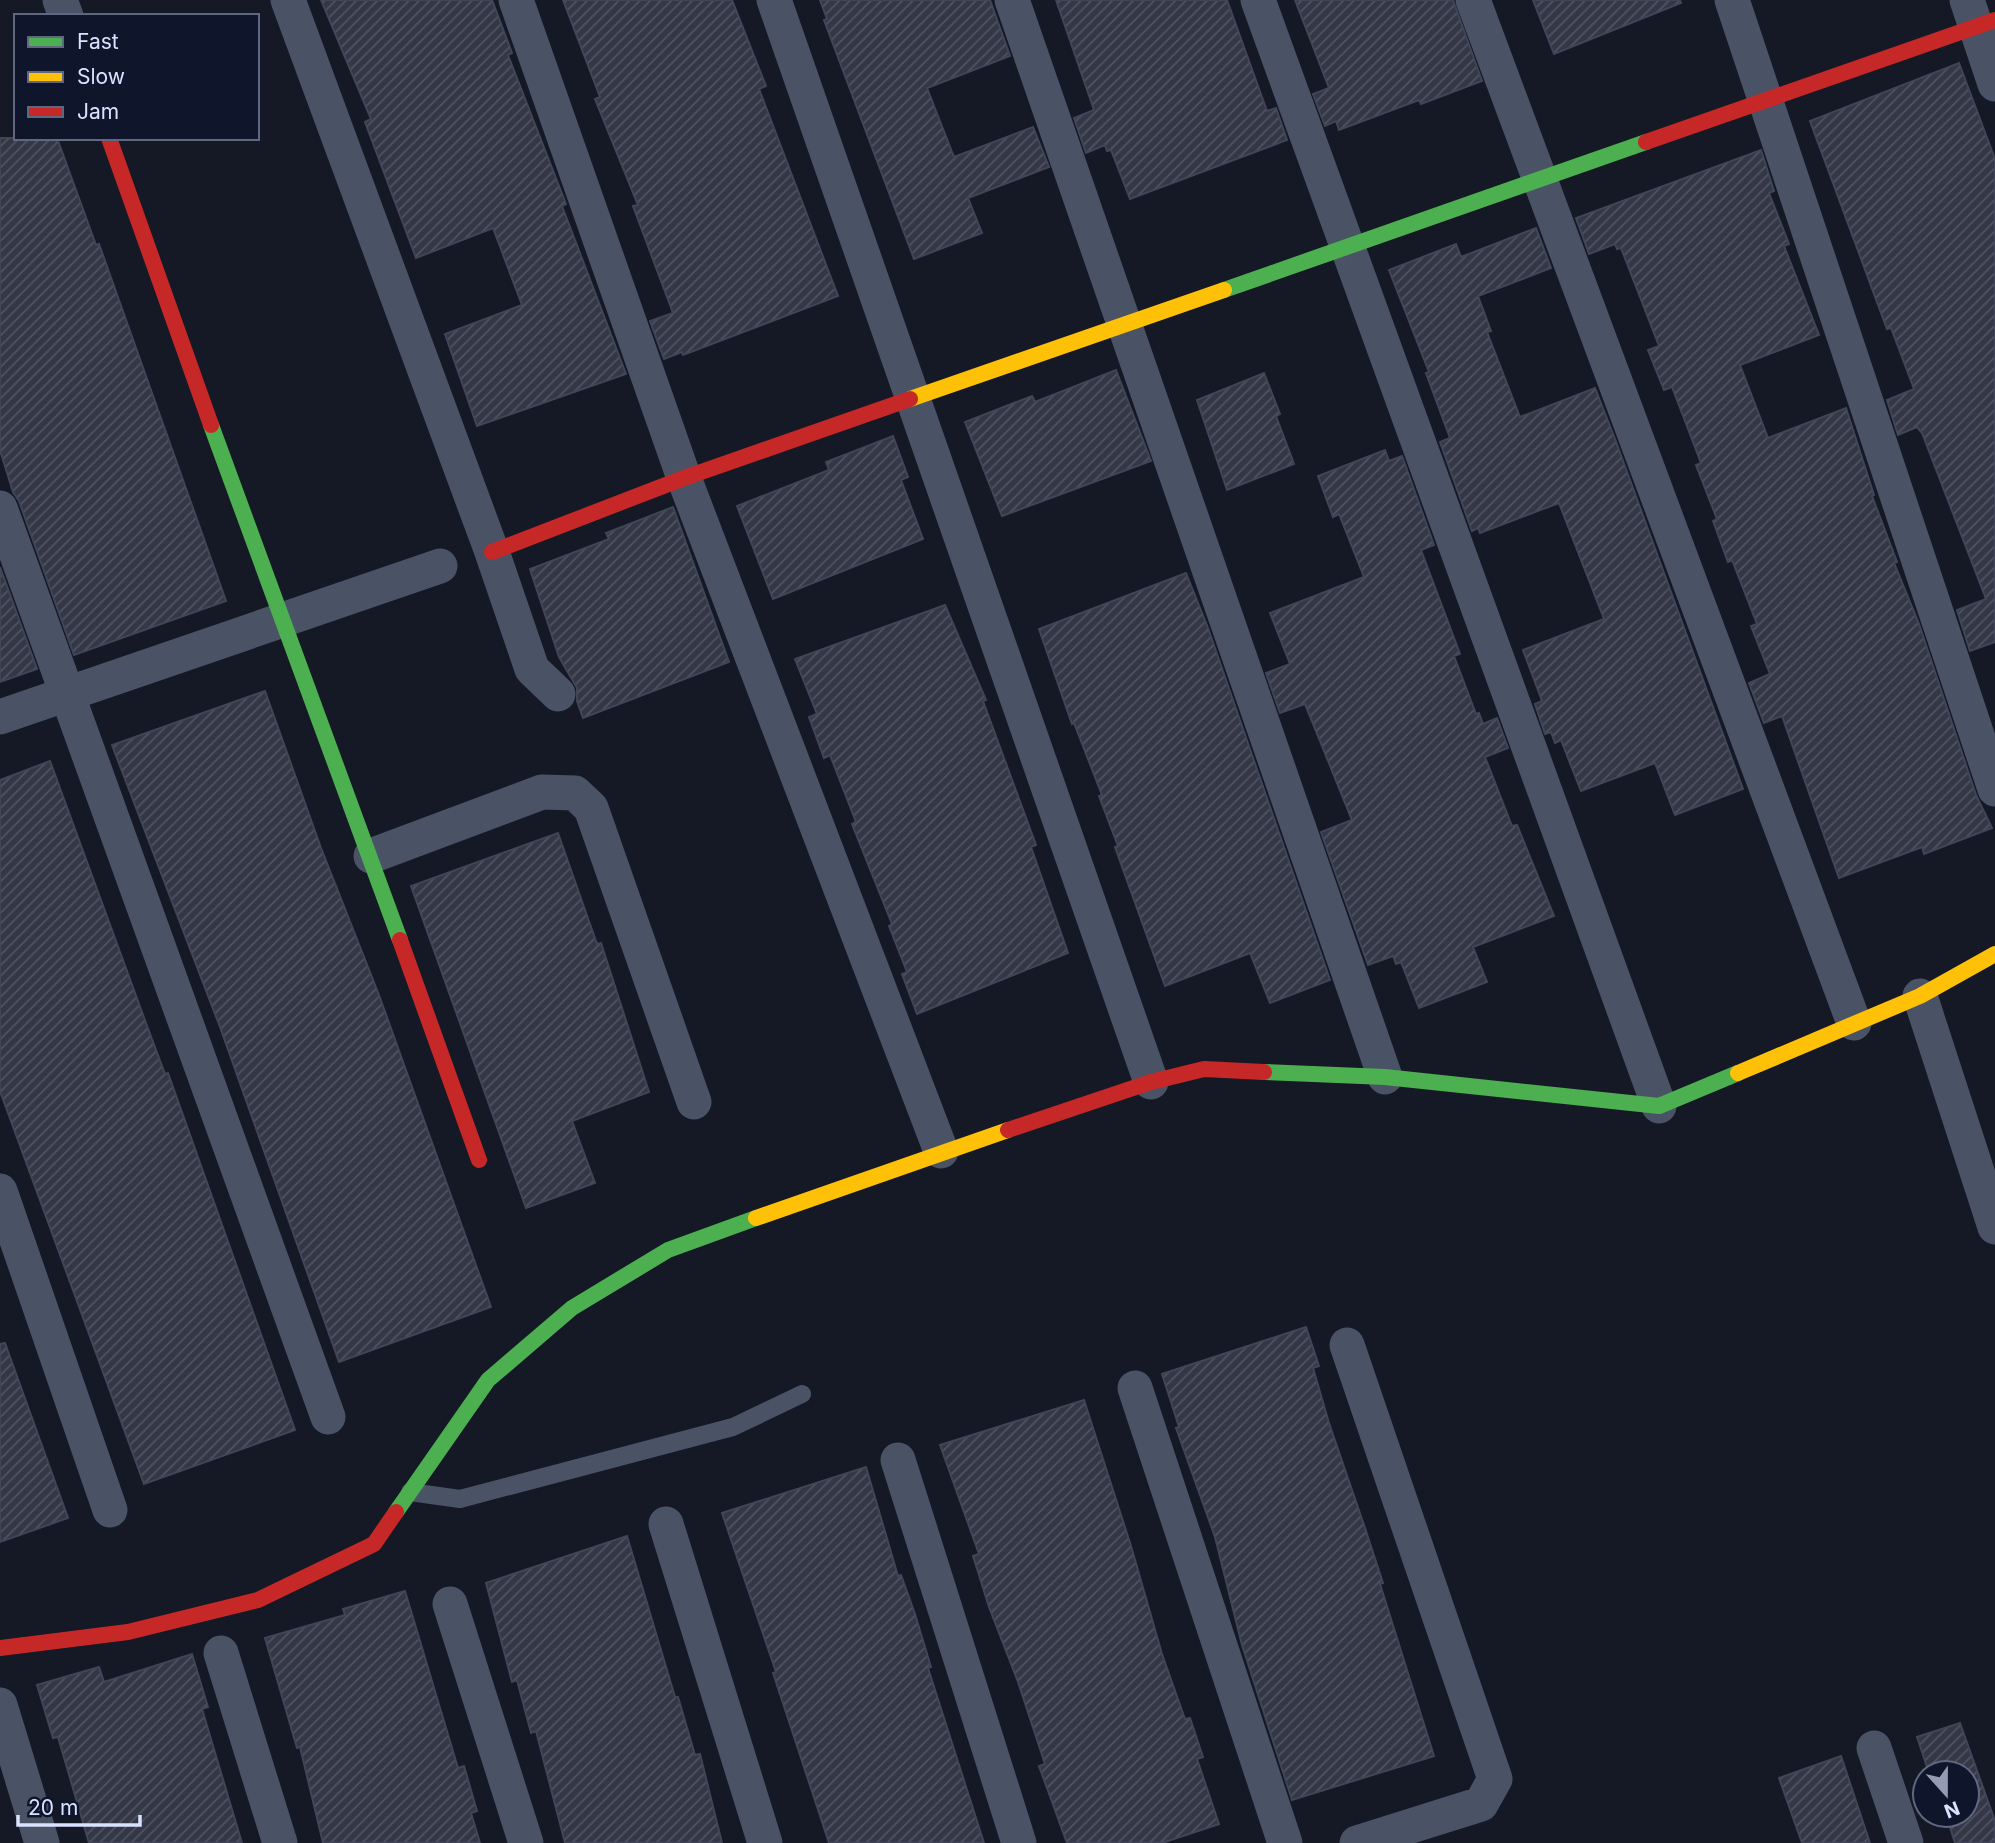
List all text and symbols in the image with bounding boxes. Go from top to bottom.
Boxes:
legend [14,14,259,140]
text: Fast [77,29,119,54]
text: Slow [77,64,125,89]
text: Jam [77,99,119,124]
north arrow [1911,1759,1981,1829]
scale bar [18,1784,140,1828]
text: 20 m [28,1795,78,1820]
text: N [1941,1796,1963,1823]

